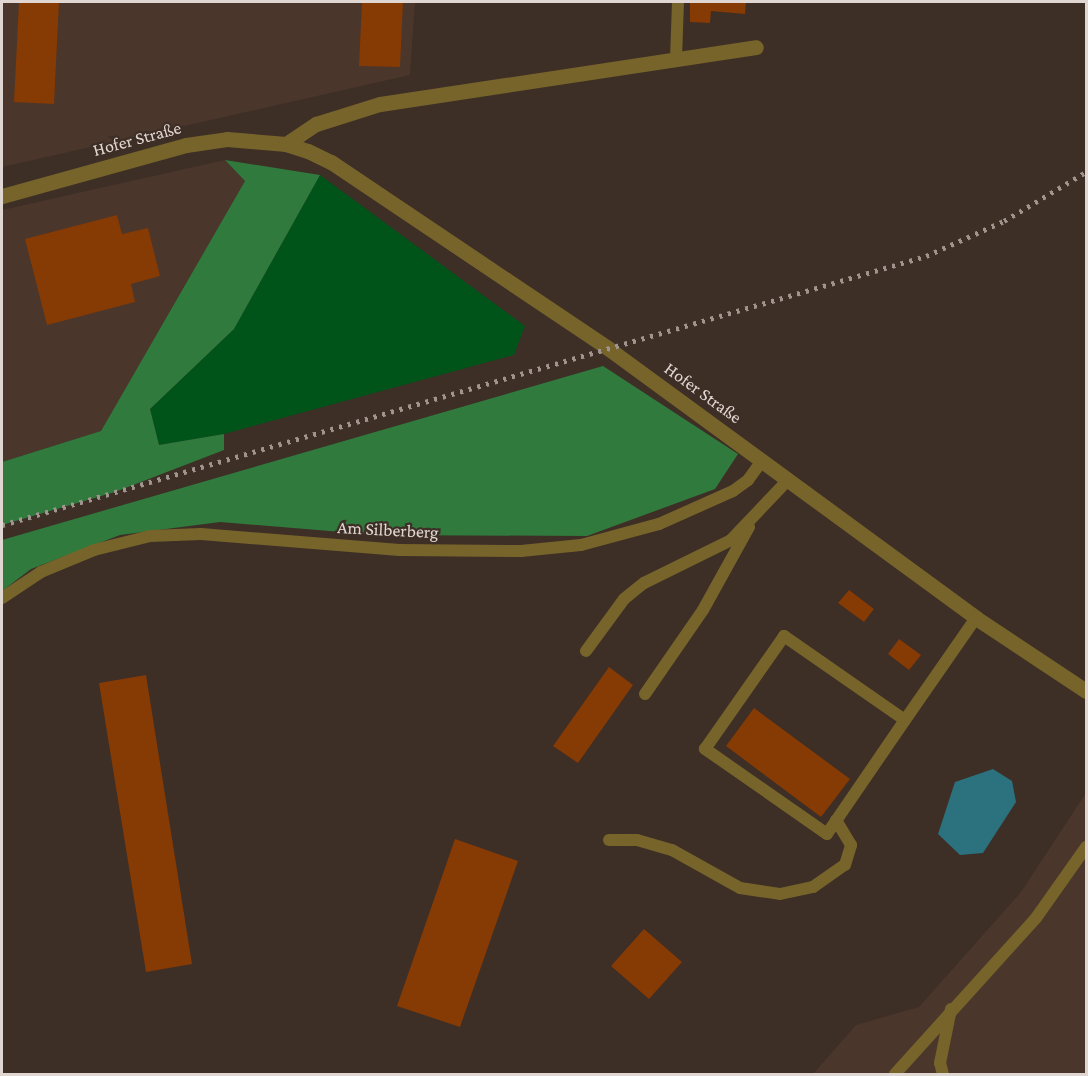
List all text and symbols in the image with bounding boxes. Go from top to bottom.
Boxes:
street label: Hofer Straße [91,117,183,161]
street label: Hofer Straße [660,358,746,428]
street label: Am Silberberg [337,517,439,543]

